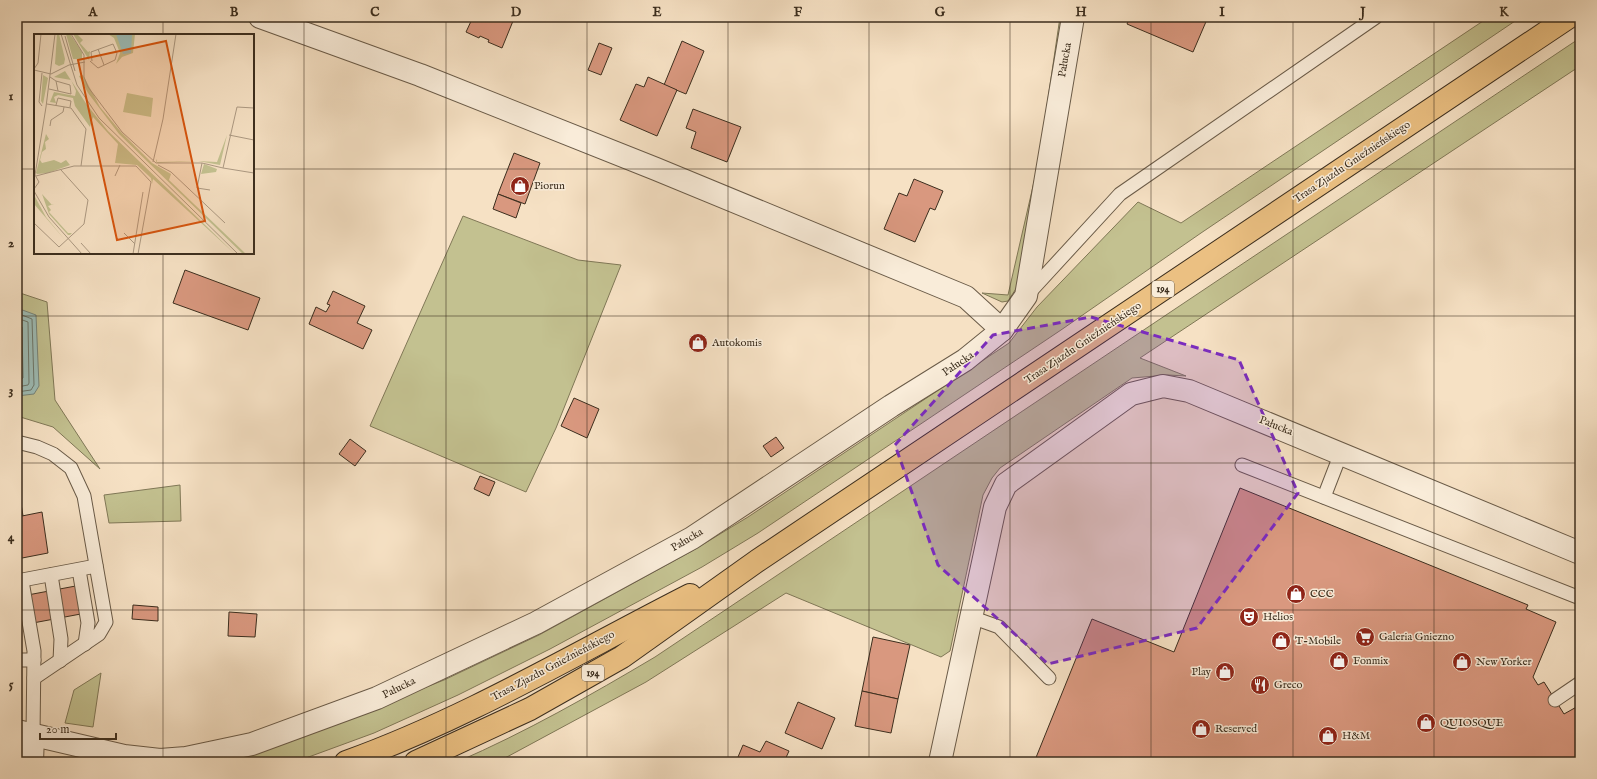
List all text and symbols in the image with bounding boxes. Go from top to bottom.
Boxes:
text: A [88,4,99,21]
text: B [230,4,239,21]
text: C [370,4,380,21]
text: D [511,4,522,21]
text: E [652,4,662,21]
text: F [794,4,803,21]
text: G [935,4,946,21]
text: H [1075,4,1087,21]
text: I [1219,4,1225,21]
text: J [1358,4,1366,21]
text: K [1499,4,1509,21]
inset map [34,34,254,254]
street label: Pałucka [1055,41,1075,78]
text: 1 [9,88,14,105]
street label: Trasa Zjazdu Gnieźnieńskiego [1291,118,1413,206]
shop icon: Piorun [509,175,531,197]
place label: Piorun [534,179,565,193]
text: 2 [8,235,14,252]
road number: 194 [1152,281,1174,297]
street label: Trasa Zjazdu Gnieźnieńskiego [1022,299,1144,387]
shop icon: Autokomis [687,332,709,354]
place label: Autokomis [711,336,762,350]
street label: Pałucka [940,348,977,380]
text: 3 [9,382,14,399]
street label: Pałucka [1257,413,1295,439]
street label: Pałucka [668,525,706,555]
text: 4 [8,529,15,546]
shop icon: CCC [1285,583,1307,605]
place label: CCC [1310,587,1334,601]
theatre icon: Helios [1238,606,1260,628]
place label: Helios [1263,610,1293,624]
supermarket icon: Galeria Gniezno [1354,626,1376,648]
street label: Trasa Zjazdu Gnieźnieńskiego [489,627,617,705]
shop icon: T-Mobile [1270,630,1292,652]
place label: Galeria Gniezno [1379,630,1454,644]
place label: T-Mobile [1295,634,1341,648]
shop icon: Fonmix [1328,650,1350,672]
shop icon: New Yorker [1451,651,1473,673]
place label: Fonmix [1353,654,1389,668]
place label: New Yorker [1476,655,1532,669]
shop icon: Play [1214,661,1236,683]
road number: 194 [582,665,604,681]
place label: Play [1192,665,1212,679]
street label: Pałucka [380,674,418,702]
restaurant icon: Greco [1249,674,1271,696]
text: 5 [9,676,14,693]
place label: Greco [1274,678,1303,692]
shop icon: QUIOSQUE [1415,712,1437,734]
scale bar [40,715,116,741]
place label: QUIOSQUE [1440,716,1504,730]
shop icon: Reserved [1190,718,1212,740]
text: 20 m [46,722,69,737]
place label: Reserved [1215,722,1257,736]
shop icon: H&M [1317,725,1339,747]
place label: H&M [1342,729,1371,743]

